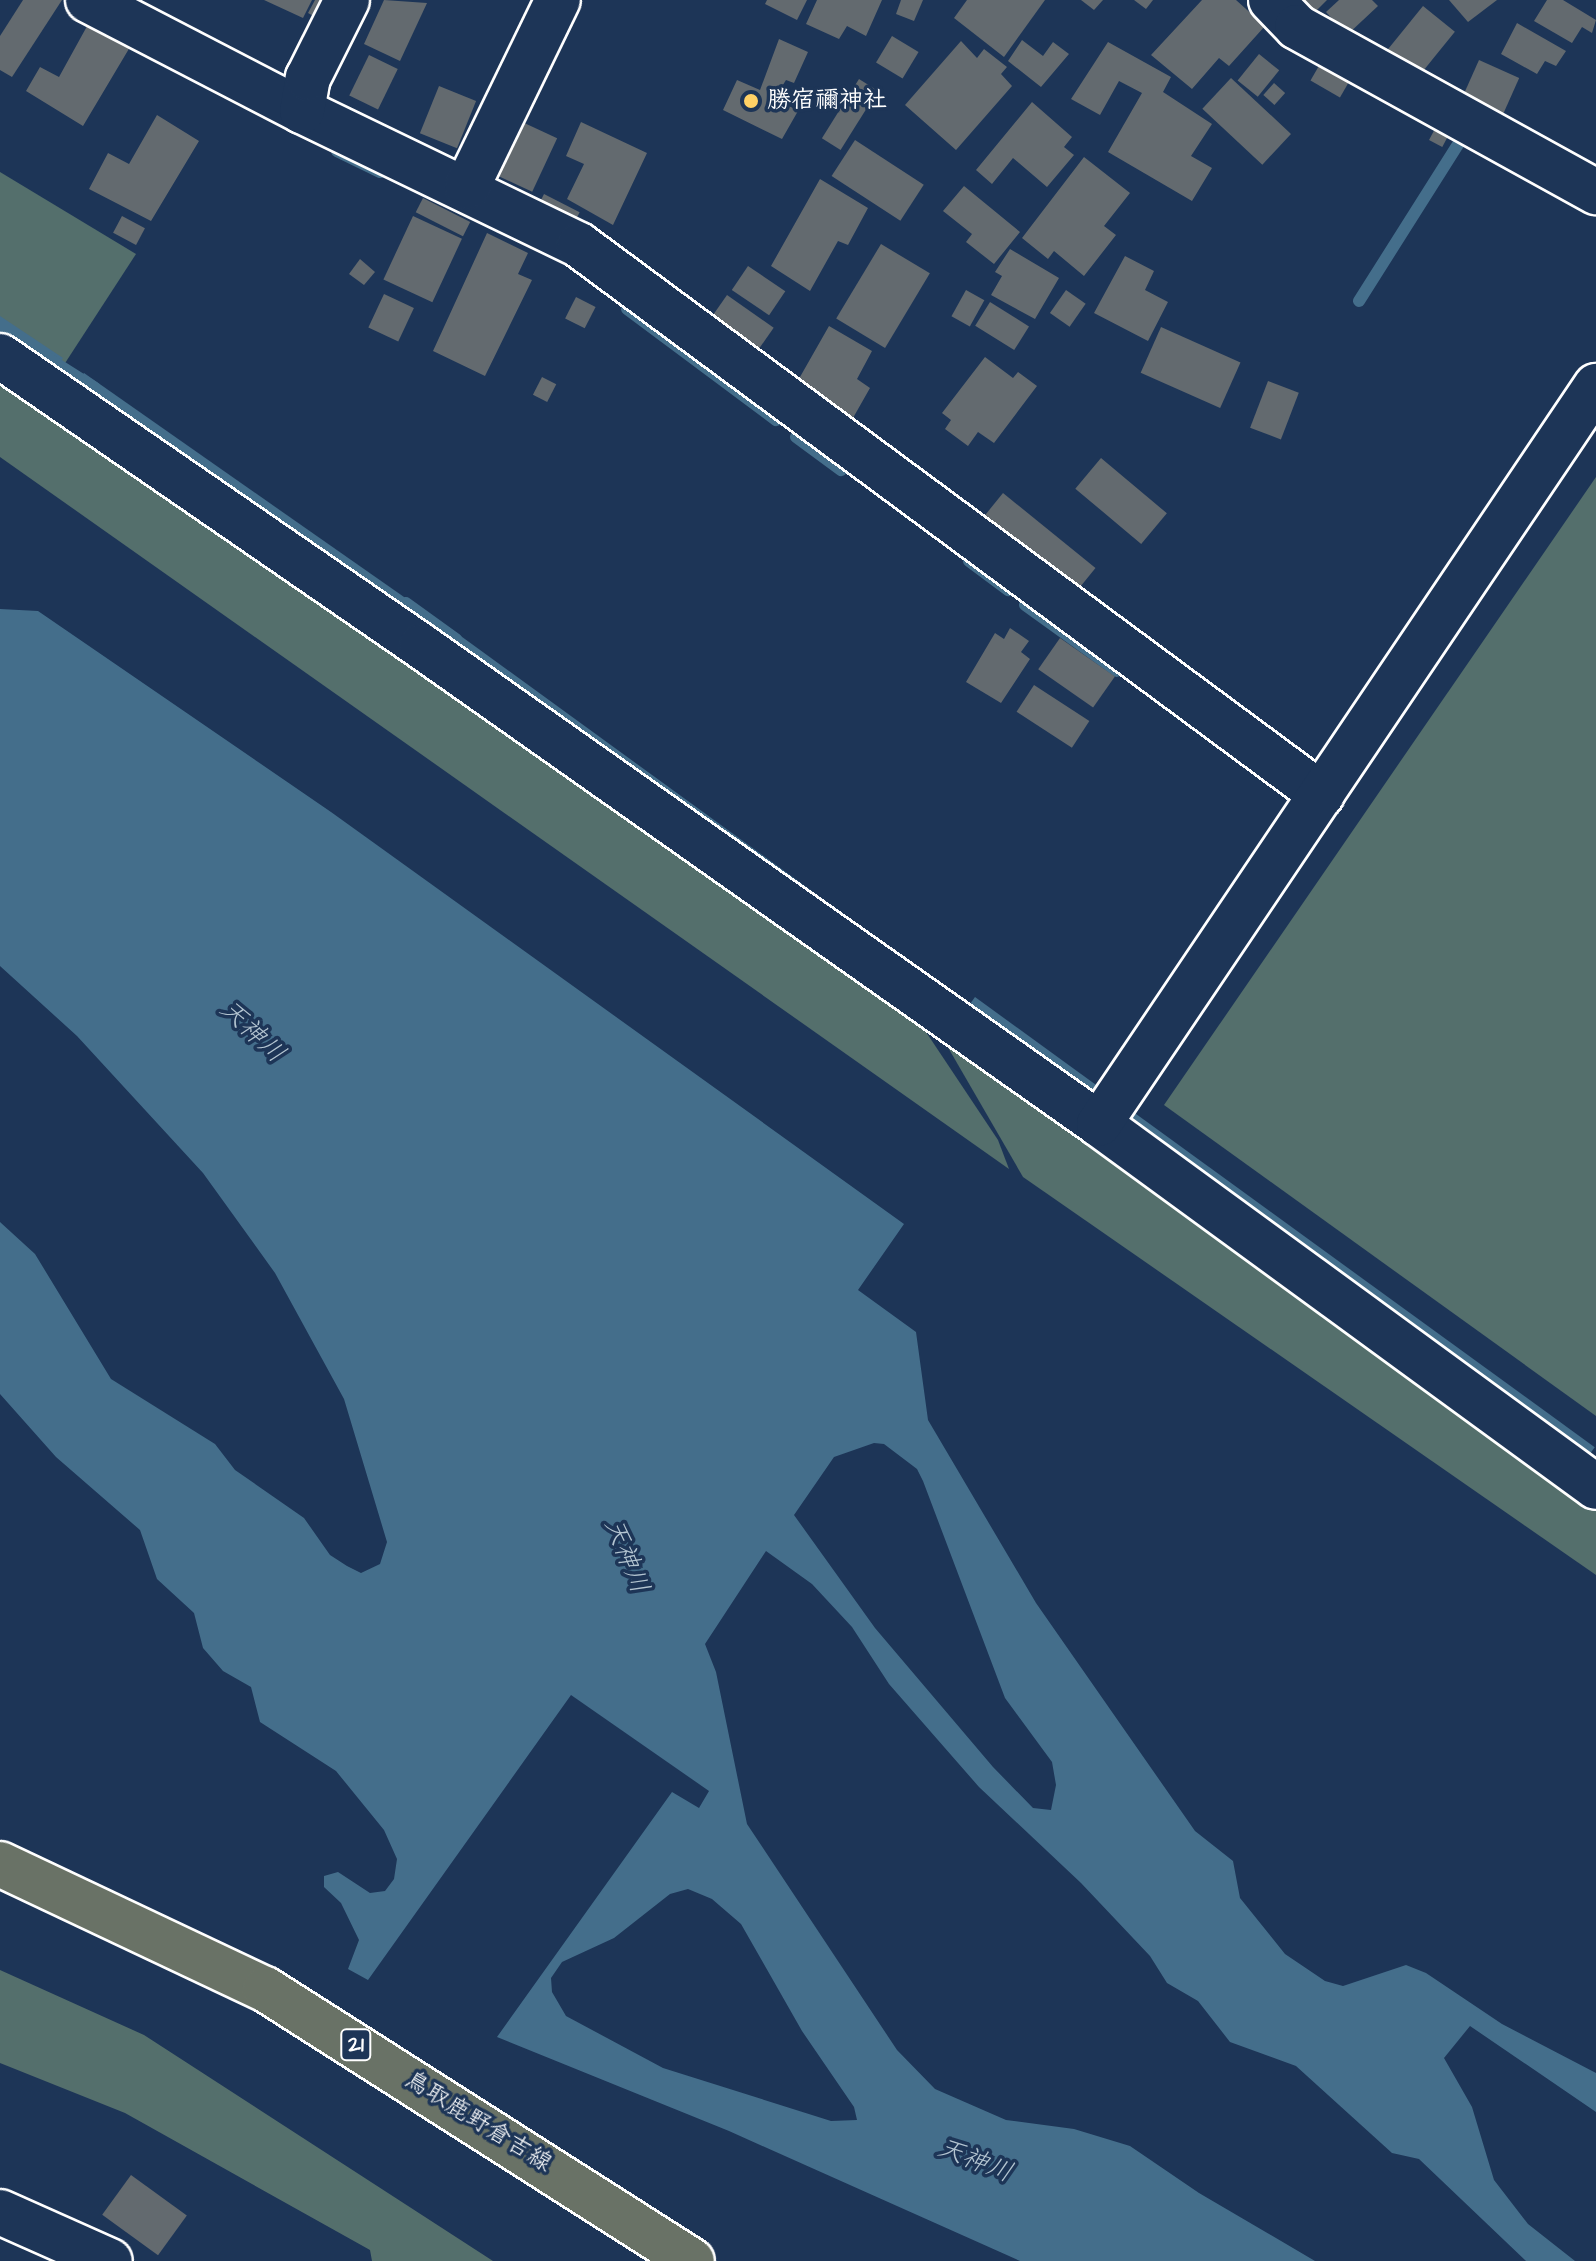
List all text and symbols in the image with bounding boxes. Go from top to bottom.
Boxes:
place label: 勝宿禰神社 [767,87,887,115]
marker: 勝宿禰神社 [742,92,760,110]
water label: 天神川 [213,994,291,1070]
water label: 天神川 [597,1514,655,1598]
road number: 21 [340,2027,372,2063]
street label: 鳥取鹿野倉吉線 [399,2065,557,2179]
water label: 天神川 [933,2132,1017,2190]

